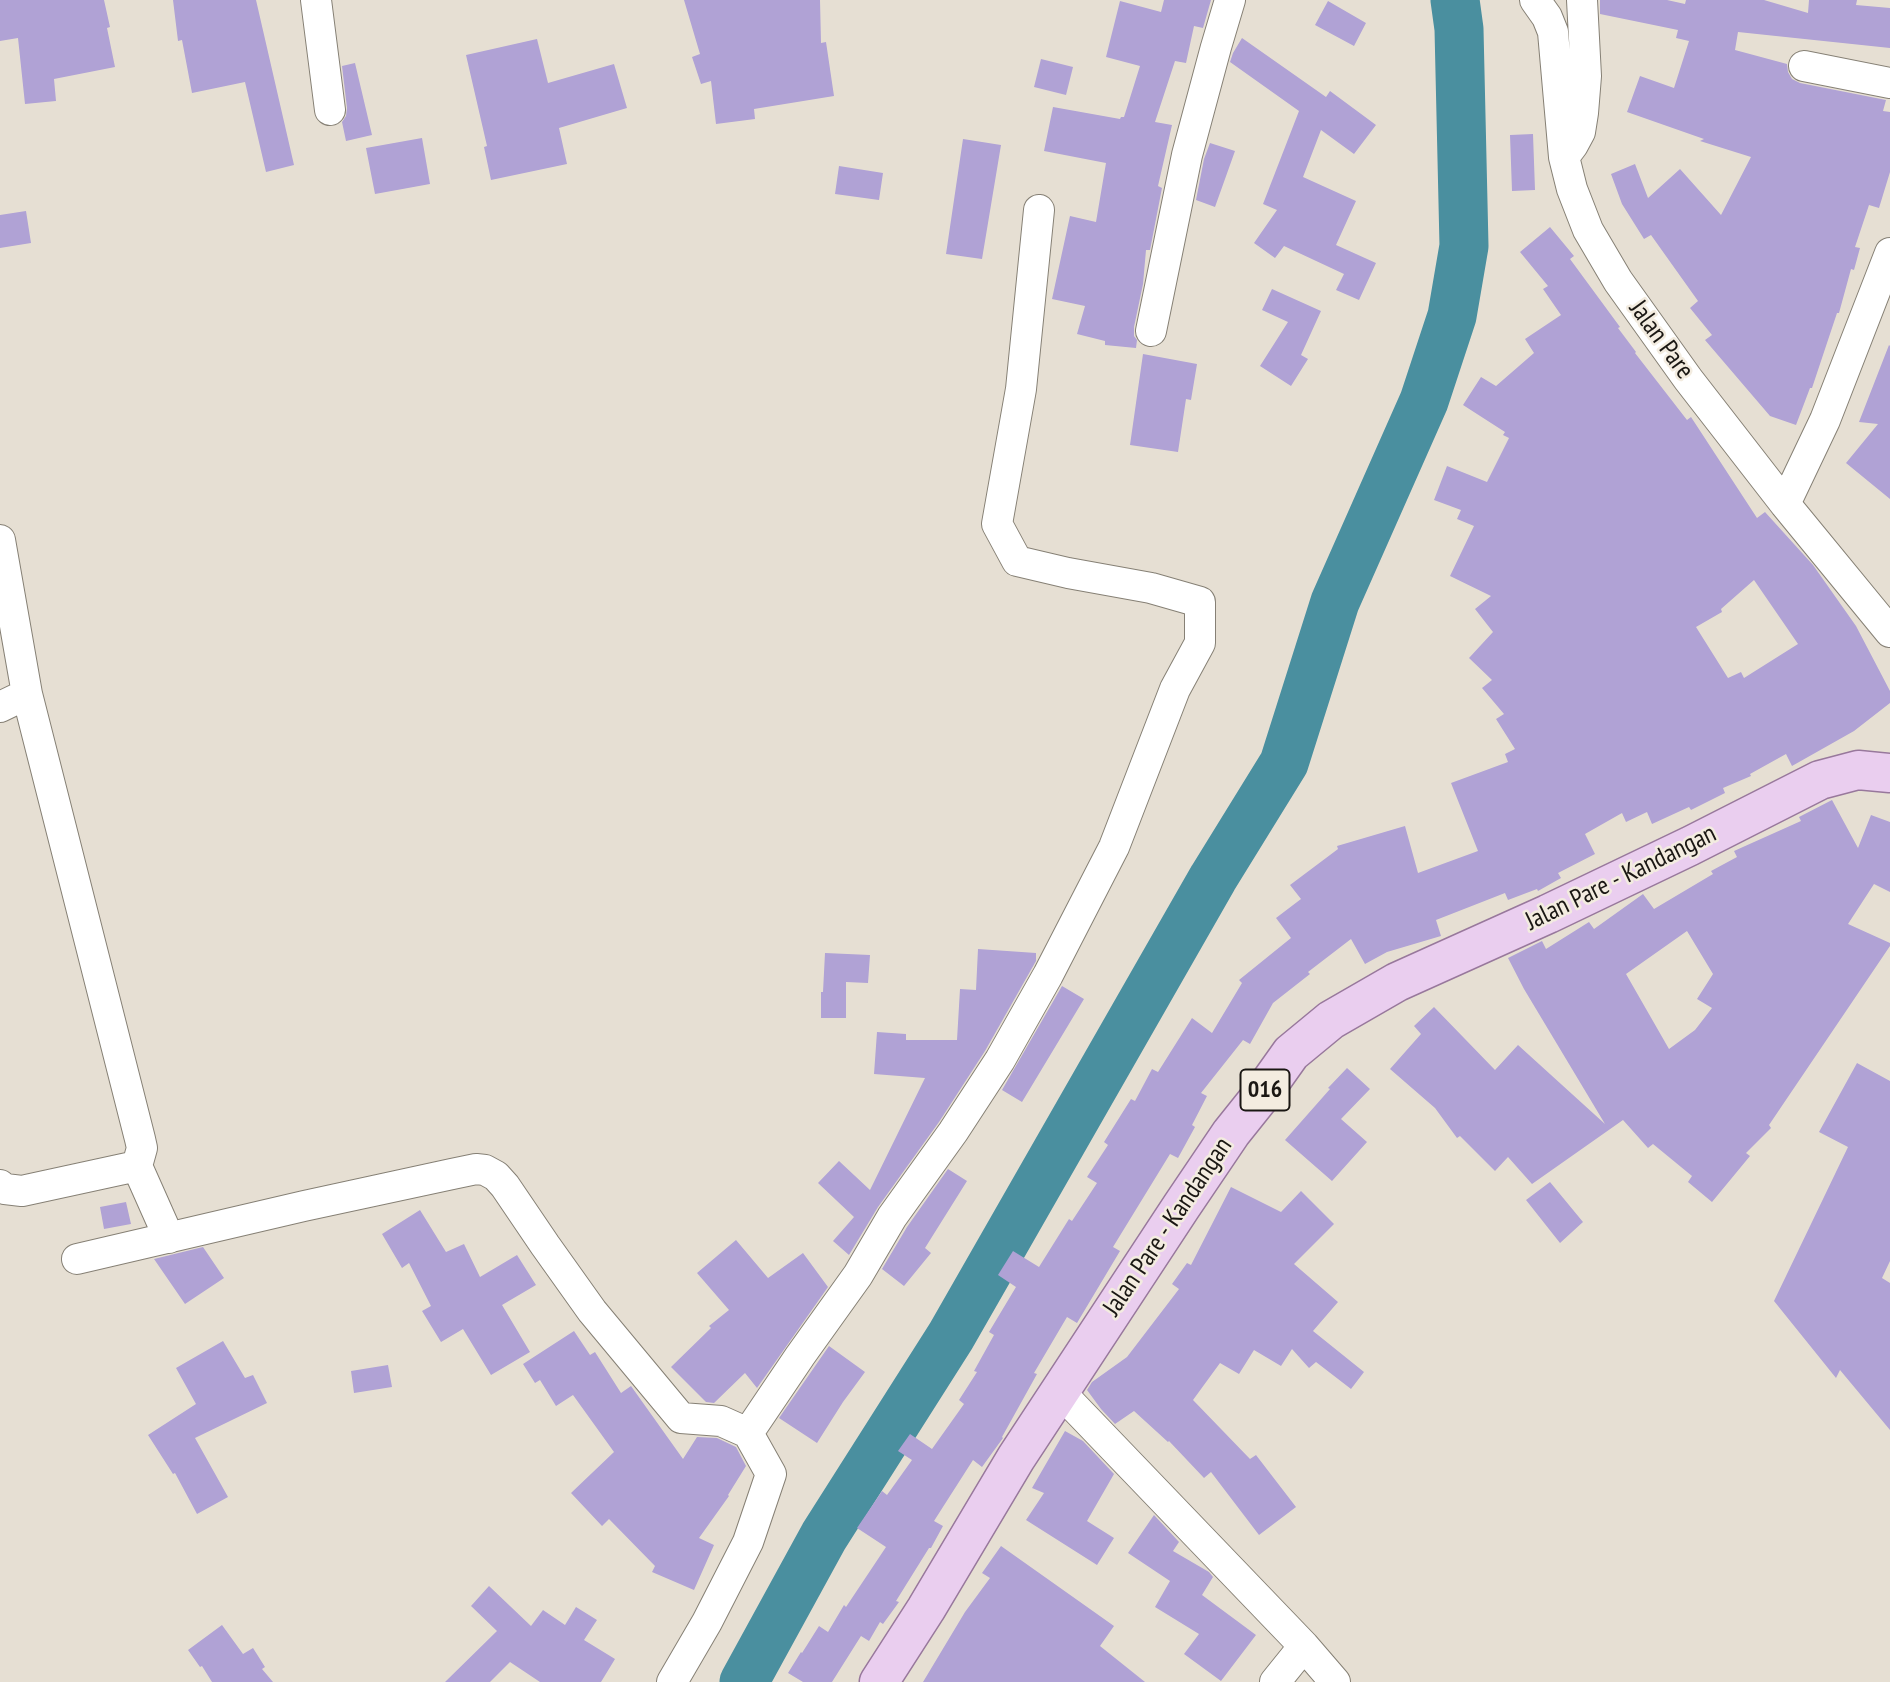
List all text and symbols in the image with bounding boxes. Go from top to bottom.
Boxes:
street label: Jalan Pare [1622,295,1700,385]
street label: Jalan Pare - Kandangan [1521,818,1721,938]
road number: 016 [1240,1070,1290,1110]
street label: Jalan Pare - Kandangan [1097,1132,1239,1322]

